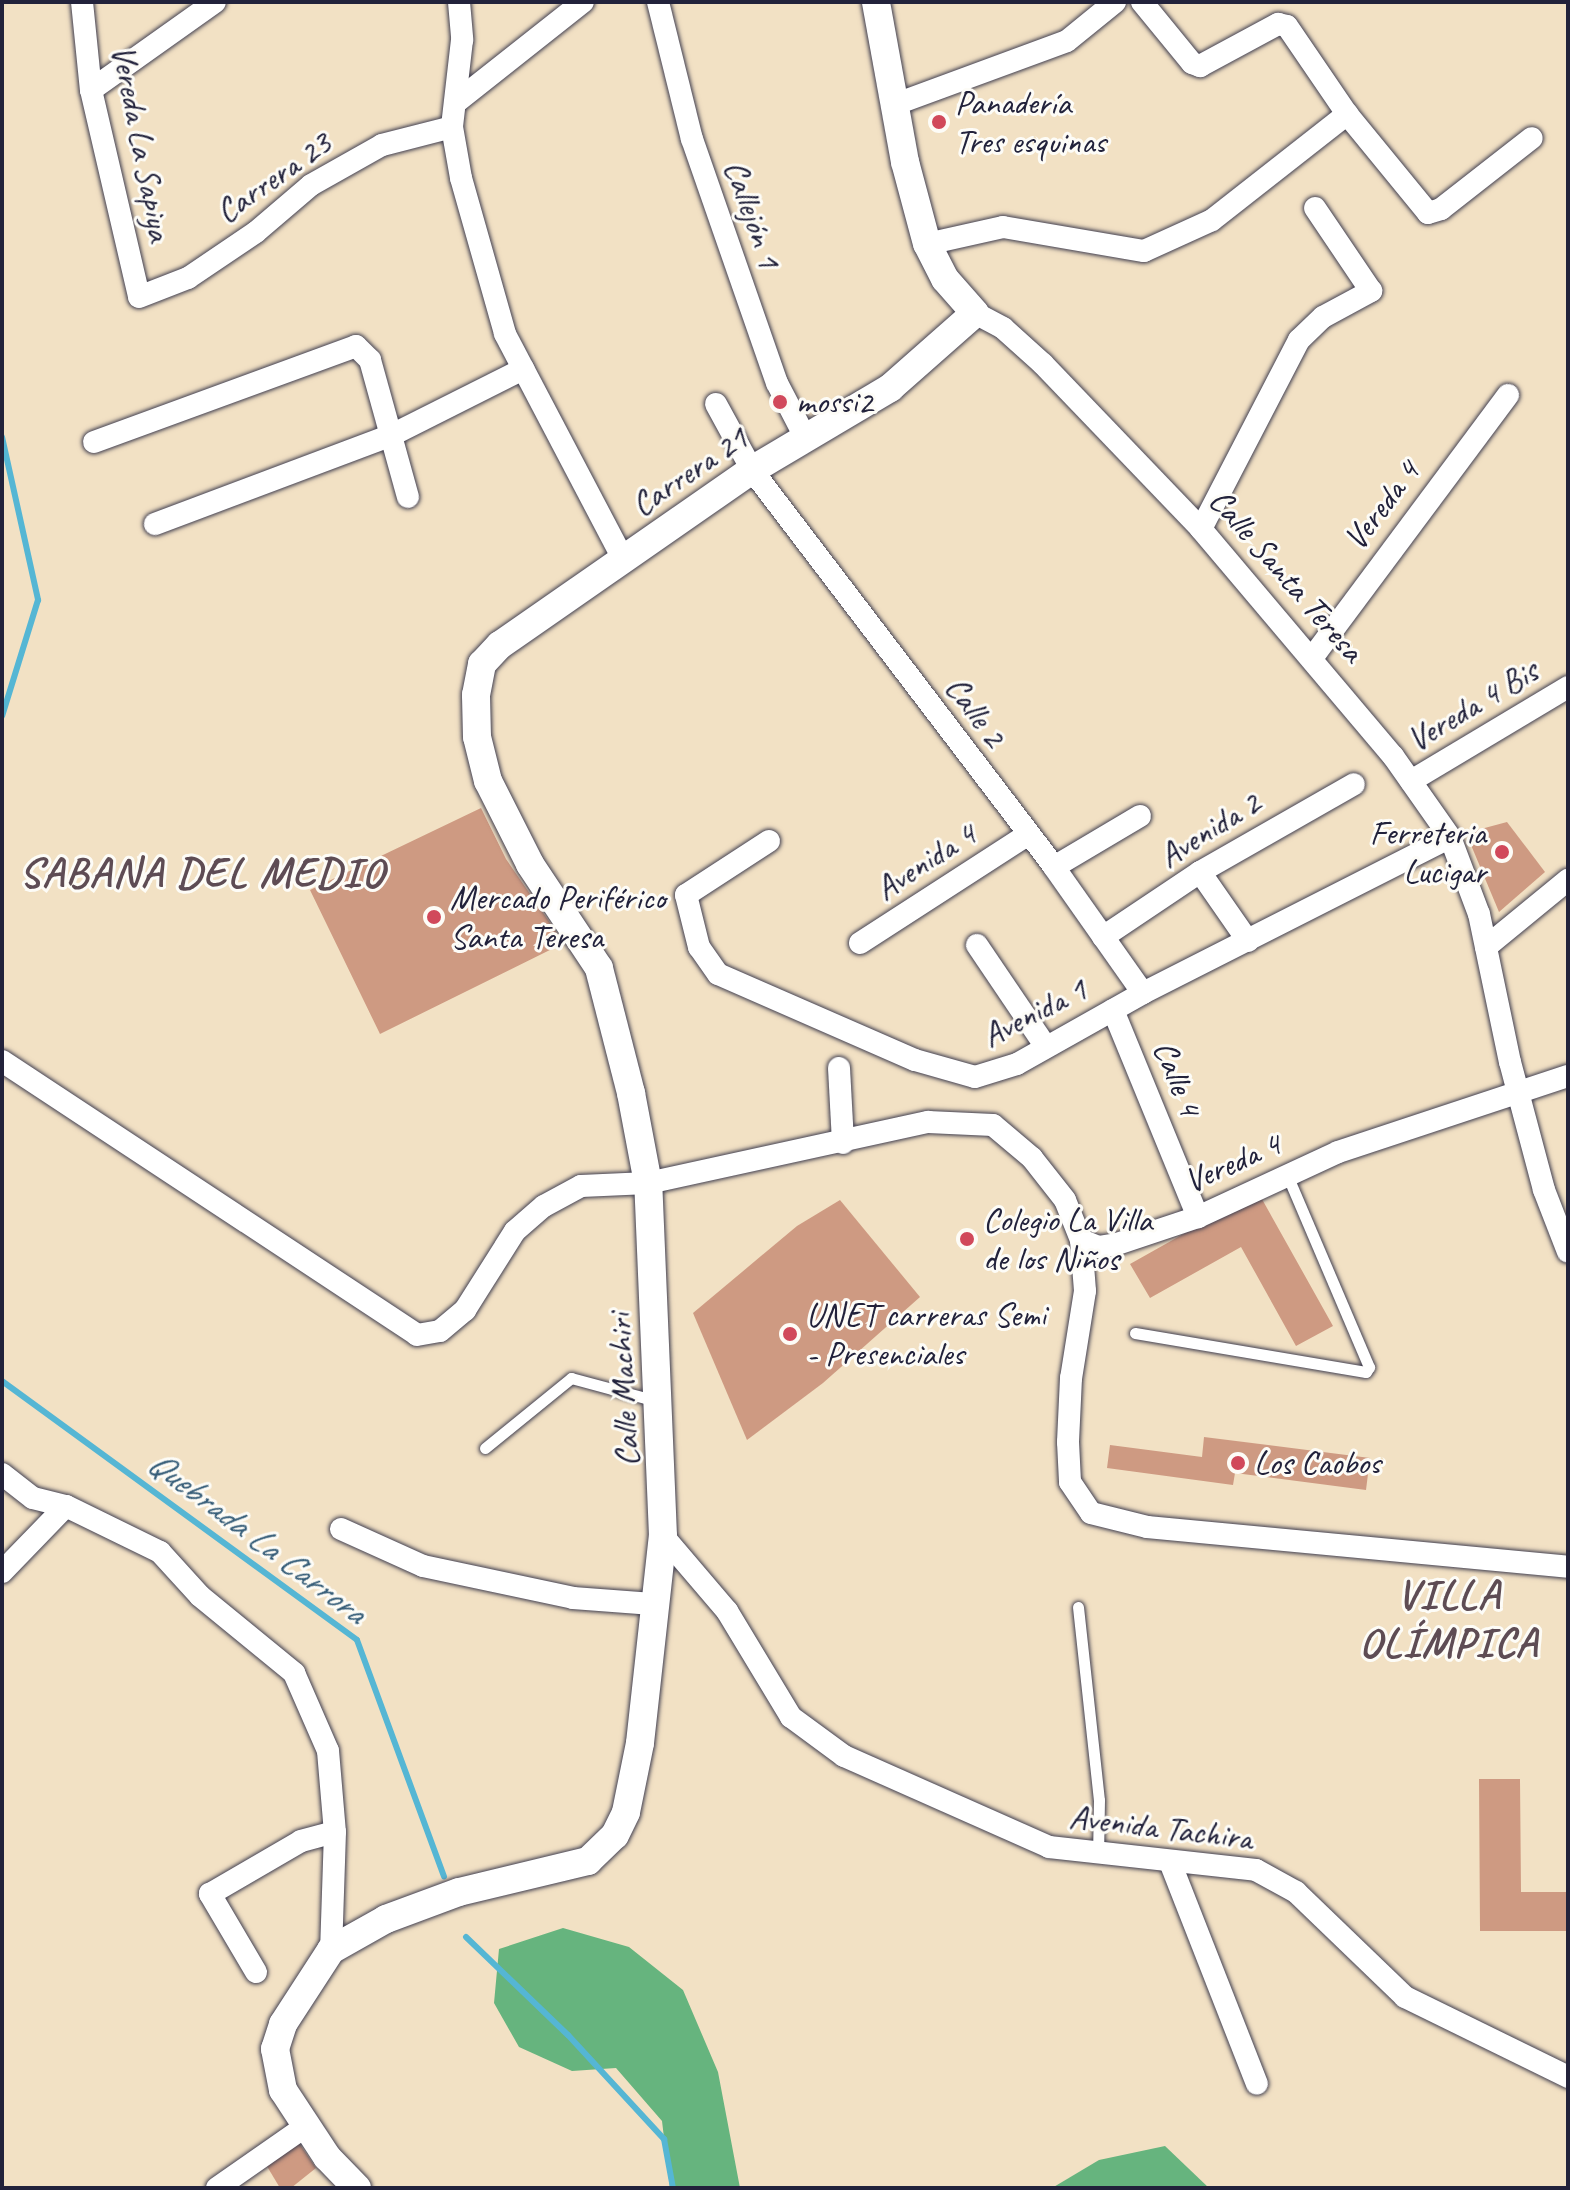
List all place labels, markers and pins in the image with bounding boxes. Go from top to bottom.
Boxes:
place label: Panadería Tres esquinas [955,82,1107,162]
marker: Panadería Tres esquinas [930,113,948,131]
place label: mossi2 [796,382,873,422]
marker: mossi2 [771,393,789,411]
place label: Ferreteria Lucigar [1370,812,1486,892]
marker: Ferreteria Lucigar [1493,843,1511,861]
place label: Mercado Periférico Santa Teresa [450,877,665,956]
marker: Mercado Periférico Santa Teresa [425,908,443,926]
place label: Colegio La Villa de los Niños [983,1199,1152,1278]
marker: Colegio La Villa de los Niños [958,1230,976,1248]
place label: UNET carreras Semi - Presenciales [806,1294,1046,1374]
marker: UNET carreras Semi - Presenciales [781,1325,799,1343]
place label: Los Caobos [1254,1443,1382,1483]
marker: Los Caobos [1229,1454,1247,1472]

